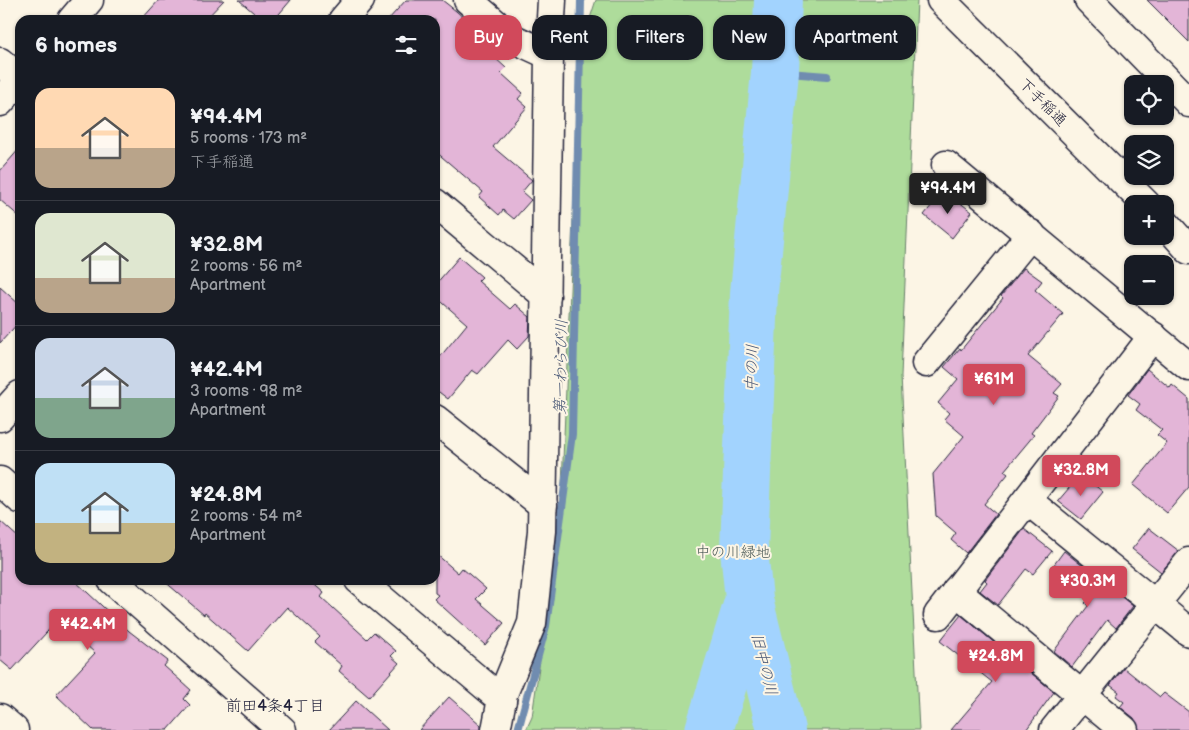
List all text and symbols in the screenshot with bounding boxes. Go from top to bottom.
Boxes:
chip: Buy [455,15,522,60]
chip: Rent [532,15,607,60]
chip: Filters [617,15,703,60]
chip: New [713,15,785,60]
chip: Apartment [795,15,916,60]
icon: filters [392,31,420,59]
text: 6 homes [35,33,117,58]
street label: 下手稲通 [1015,74,1071,130]
map controls [1124,75,1174,305]
button: locate [1124,75,1174,125]
text: ¥94.4M [190,104,263,129]
icon: home [75,108,135,168]
text: 5 rooms · 173 m² [190,129,307,148]
button: layers [1124,135,1174,185]
text: 下手稲通 [190,153,254,172]
pin: ¥94.4M [907,172,989,215]
text: ¥94.4M [920,179,976,198]
button: + [1124,195,1174,245]
text: ¥32.8M [190,232,263,257]
icon: home [75,233,135,293]
button: − [1124,255,1174,305]
text: 2 rooms · 56 m² [190,257,302,276]
text: Apartment [190,276,266,295]
water label: 第一わらび川 [551,319,572,415]
water label: 中の川 [742,344,763,392]
text: ¥42.4M [190,357,263,382]
icon: home [75,358,135,418]
pin: ¥61M [964,364,1024,406]
text: ¥61M [974,370,1014,389]
text: 3 rooms · 98 m² [190,382,302,401]
text: Apartment [190,401,266,420]
pin: ¥32.8M [1040,454,1122,497]
text: ¥32.8M [1053,461,1109,480]
text: ¥24.8M [190,482,262,507]
icon: home [75,483,135,543]
text: 2 rooms · 54 m² [190,507,302,526]
text: Apartment [190,526,266,545]
park label: 中の川緑地 [695,543,771,562]
pin: ¥30.3M [1047,566,1129,608]
text: ¥30.3M [1060,572,1116,591]
pin: ¥42.4M [47,608,129,651]
text: ¥42.4M [60,615,116,634]
water label: 旧中の川 [747,631,781,698]
pin: ¥24.8M [955,640,1037,683]
text: ¥24.8M [968,647,1024,666]
district label: 前田4条4丁目 [225,697,325,716]

